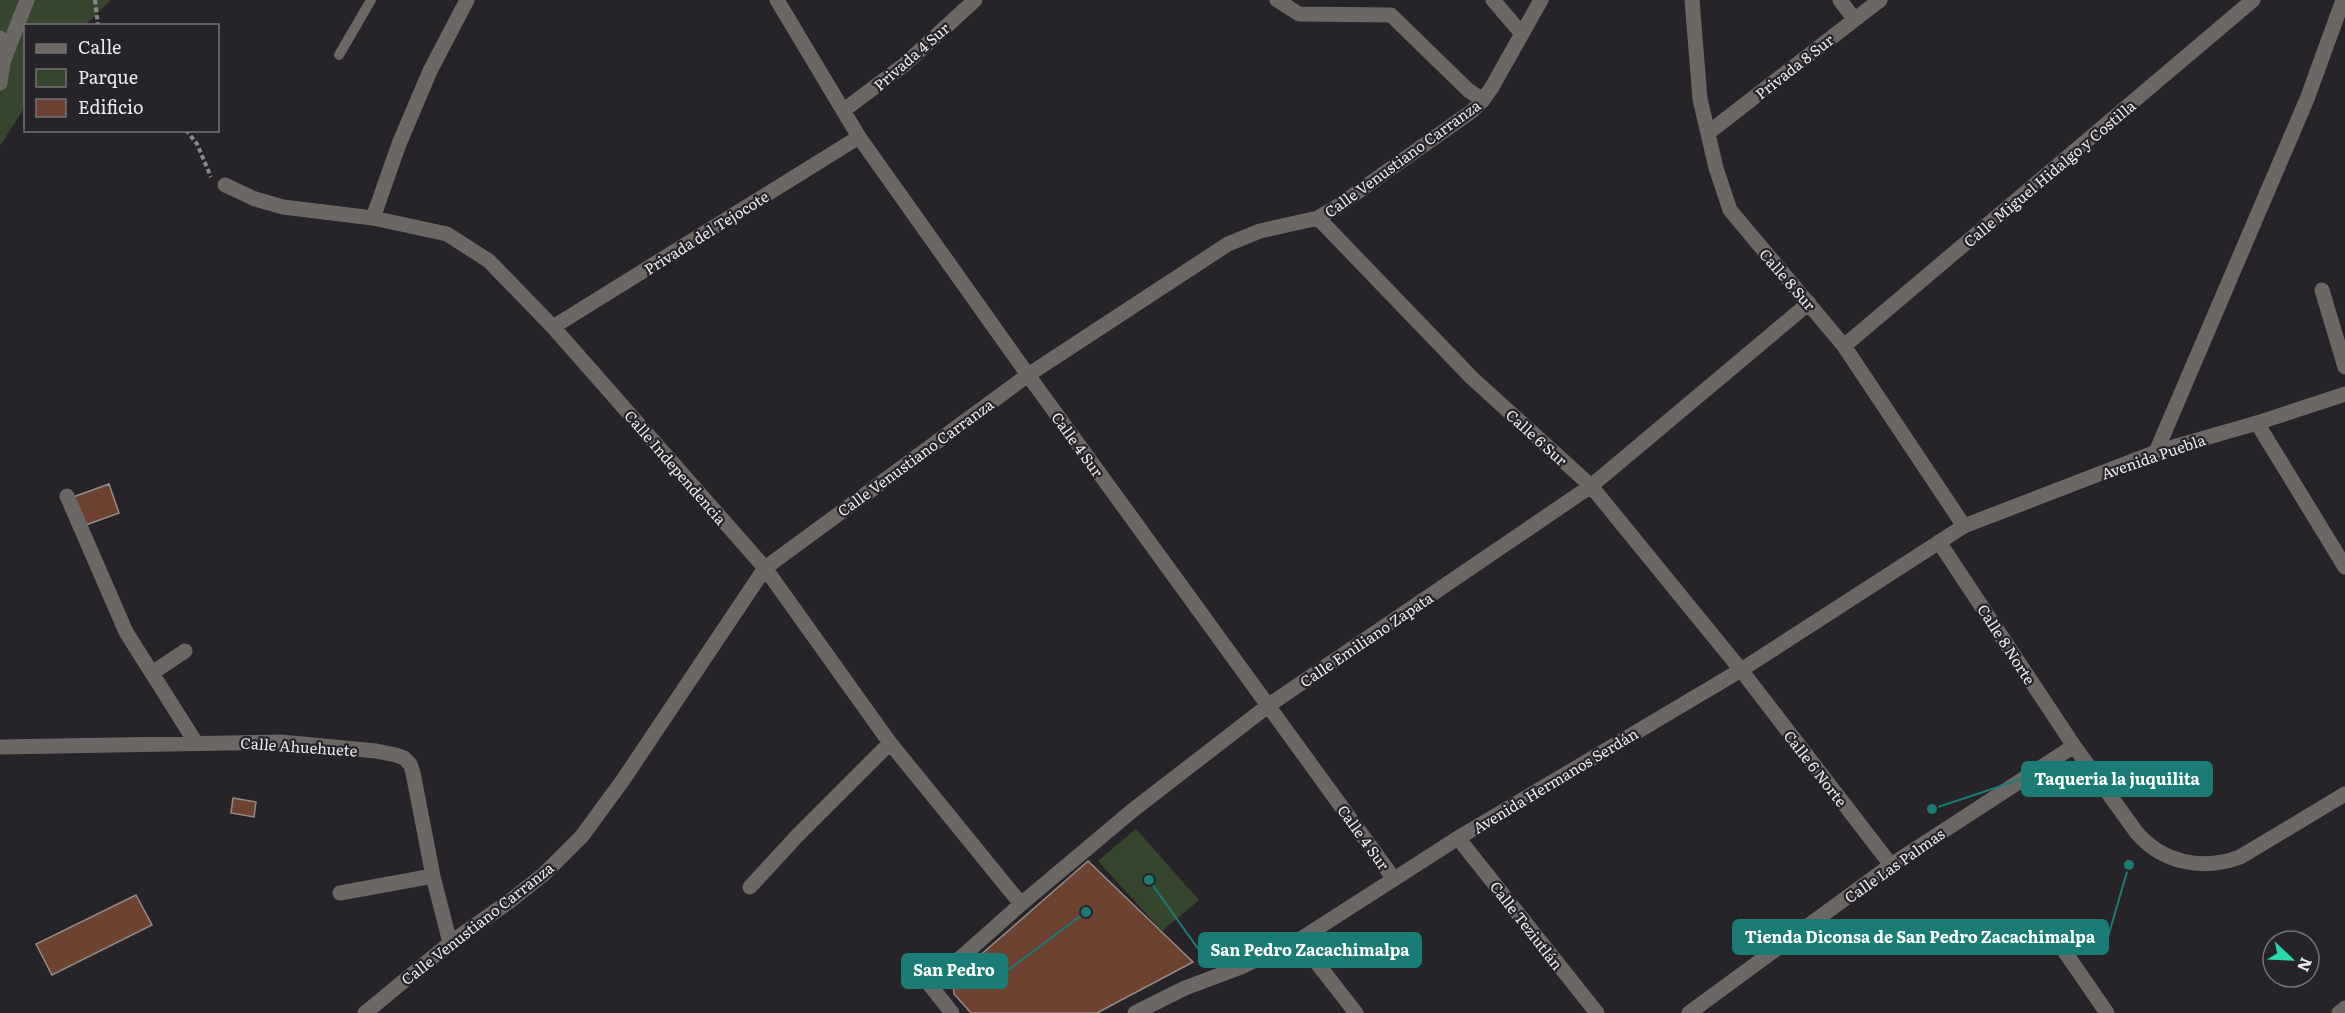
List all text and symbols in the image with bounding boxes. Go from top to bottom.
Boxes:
street label: Privada 4 Sur [868,16,954,96]
legend [24,24,219,132]
street label: Privada 8 Sur [1750,28,1838,104]
text: Calle [78,33,121,60]
text: Parque [78,63,138,90]
text: Edificio [78,93,144,120]
street label: Calle Venustiano Carranza [1319,93,1486,223]
street label: Calle Miguel Hidalgo y Costilla [1958,93,2141,252]
street label: Privada del Tejocote [639,184,773,280]
street label: Calle 8 Sur [1754,243,1822,315]
street label: Calle Venustiano Carranza [832,392,999,522]
street label: Calle 6 Sur [1501,403,1573,471]
street label: Calle Independencia [620,405,733,530]
street label: Calle 4 Sur [1046,407,1110,481]
street label: Avenida Puebla [2098,427,2209,485]
street label: Calle Emiliano Zapata [1295,585,1438,692]
street label: Calle 8 Norte [1972,599,2042,689]
street label: Avenida Hermanos Serdán [1468,721,1642,839]
street label: Calle 6 Norte [1779,725,1853,811]
street label: Calle Ahuehuete [240,730,358,762]
callout: Taqueria la juquilita [2022,762,2212,796]
text: Taqueria la juquilita [2034,766,2201,790]
street label: Calle 4 Sur [1332,800,1396,874]
street label: Calle Las Palmas [1839,822,1949,908]
street label: Calle Venustiano Carranza [396,855,559,990]
street label: Calle Teziutlán [1485,876,1569,974]
callout: Tienda Diconsa de San Pedro Zacachimalpa [1733,920,2108,954]
text: Tienda Diconsa de San Pedro Zacachimalpa [1745,924,2096,948]
north arrow [2261,929,2321,989]
callout: San Pedro Zacachimalpa [1199,933,1421,967]
text: San Pedro Zacachimalpa [1211,937,1410,961]
callout: San Pedro [902,954,1007,988]
text: N [2292,954,2319,976]
text: San Pedro [913,957,995,981]

